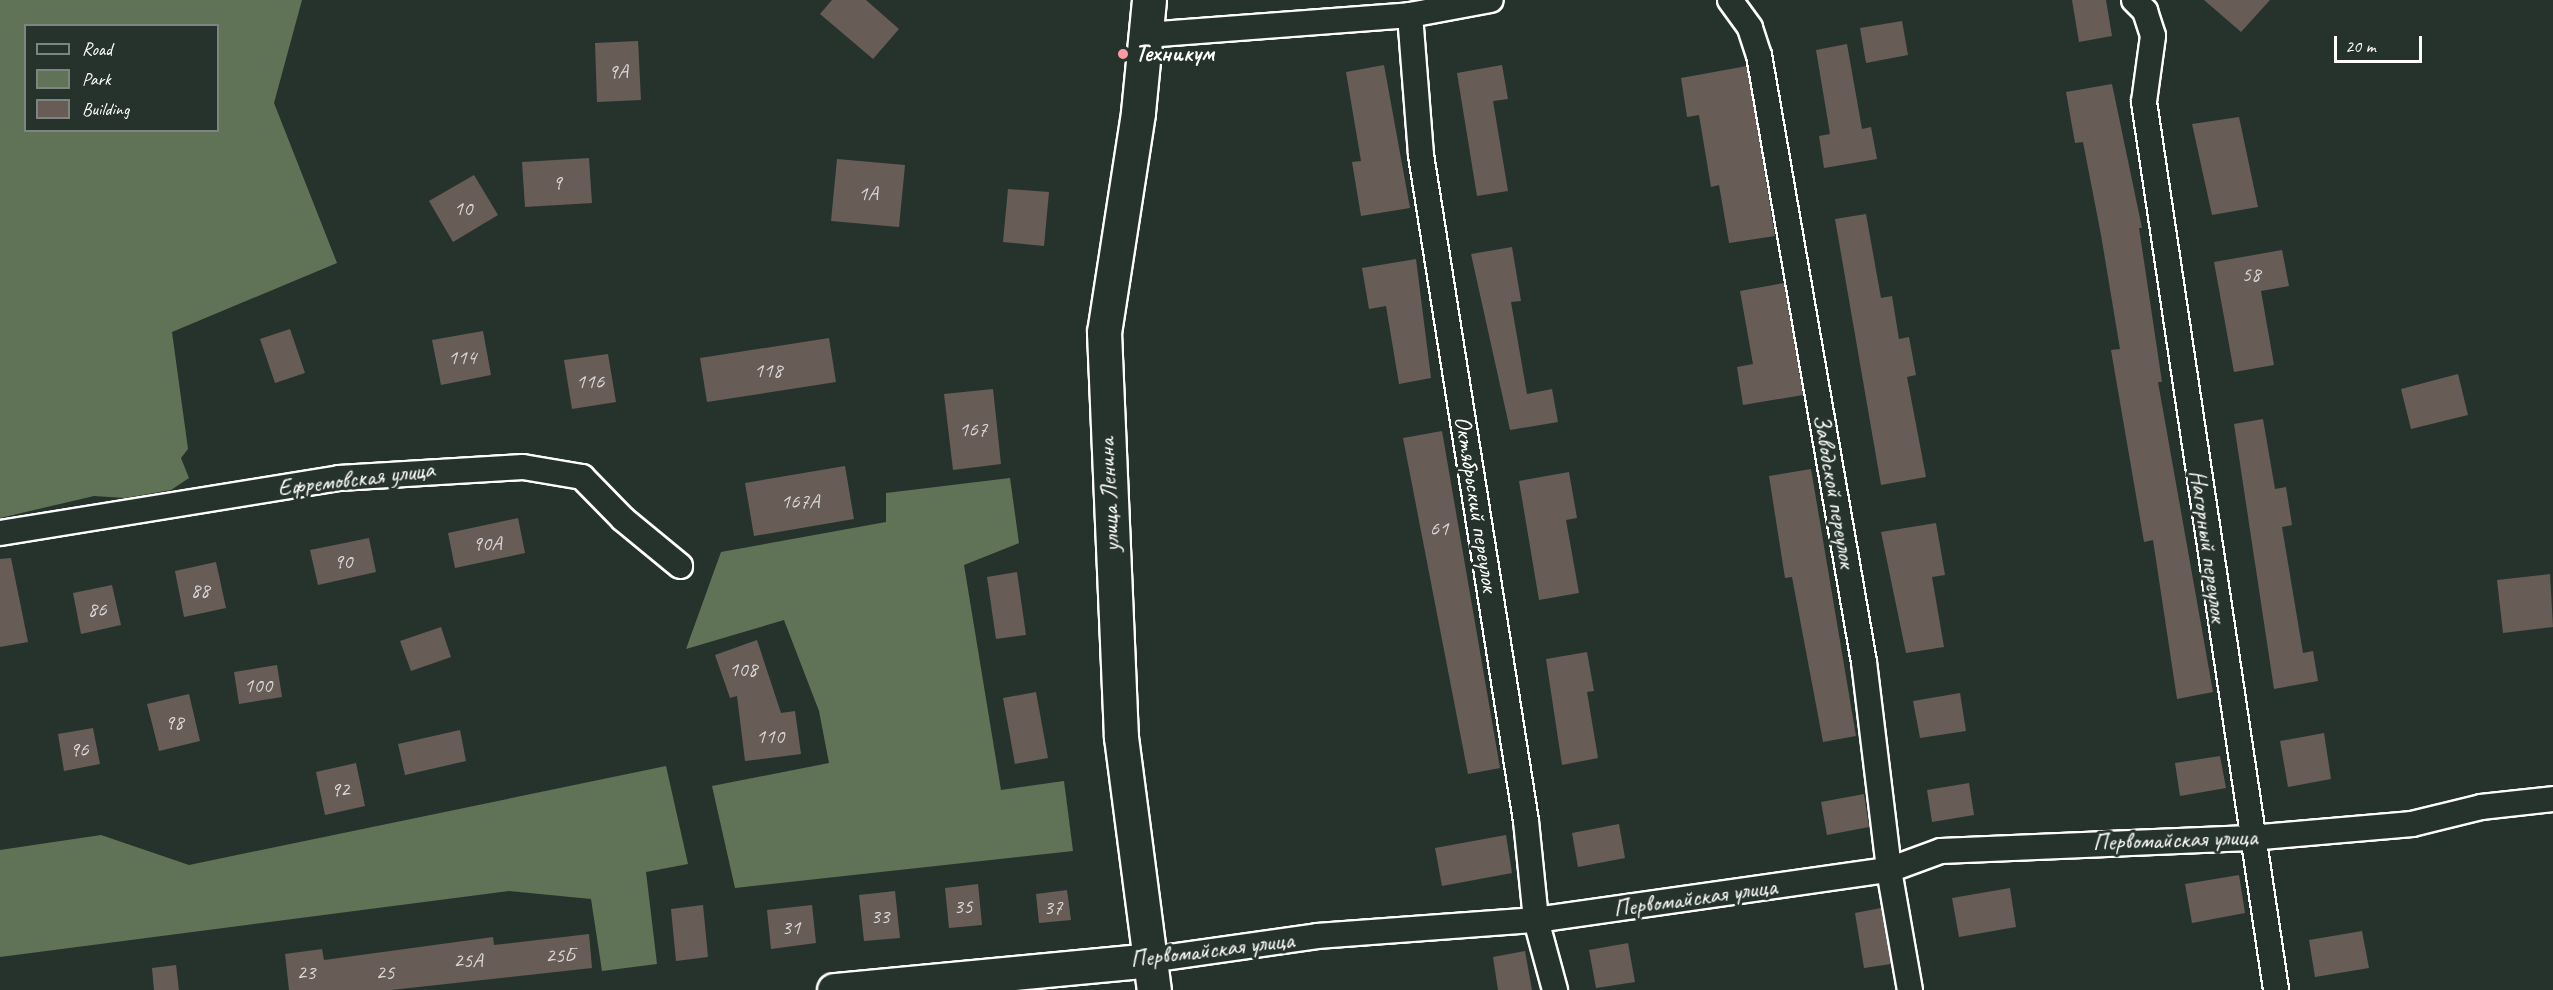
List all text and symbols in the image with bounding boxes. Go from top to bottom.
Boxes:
legend [24,24,219,132]
scale bar [2337,24,2426,62]
text: 20 m [2345,35,2376,57]
text: Road [82,38,112,60]
place label: Техникум [1135,40,1214,68]
marker: Техникум [1116,47,1130,61]
house number: 9А [608,58,628,84]
text: Park [82,68,111,90]
text: Building [82,98,129,120]
house number: 9 [552,169,562,195]
house number: 1А [858,180,878,206]
house number: 10 [454,195,472,221]
house number: 58 [2242,261,2260,287]
house number: 114 [448,344,476,370]
house number: 118 [754,357,782,383]
house number: 116 [576,368,604,394]
street label: Заводской переулок [1806,412,1862,570]
street label: Октябрьский переулок [1448,414,1504,594]
house number: 167 [959,416,987,442]
street label: улица Ленина [1092,437,1126,553]
street label: Ефремовская улица [275,455,437,503]
street label: Нагорный переулок [2183,468,2233,624]
house number: 167А [781,488,819,514]
house number: 61 [1430,515,1448,541]
house number: 90А [472,530,502,556]
house number: 90 [334,548,352,574]
house number: 88 [191,577,209,603]
house number: 86 [88,596,106,622]
house number: 108 [729,656,757,682]
house number: 100 [244,672,272,698]
house number: 98 [165,709,183,735]
house number: 110 [756,723,784,749]
house number: 96 [70,736,88,762]
house number: 92 [331,776,349,802]
street label: Первомайская улица [2091,823,2259,857]
street label: Первомайская улица [1611,872,1779,924]
house number: 35 [954,893,972,919]
house number: 37 [1044,894,1062,920]
house number: 33 [871,903,889,929]
house number: 31 [782,914,800,940]
street label: Первомайская улица [1128,926,1296,974]
house number: 25Б [545,942,575,968]
house number: 25А [453,947,483,973]
house number: 23 [297,959,315,985]
house number: 25 [376,959,394,985]

